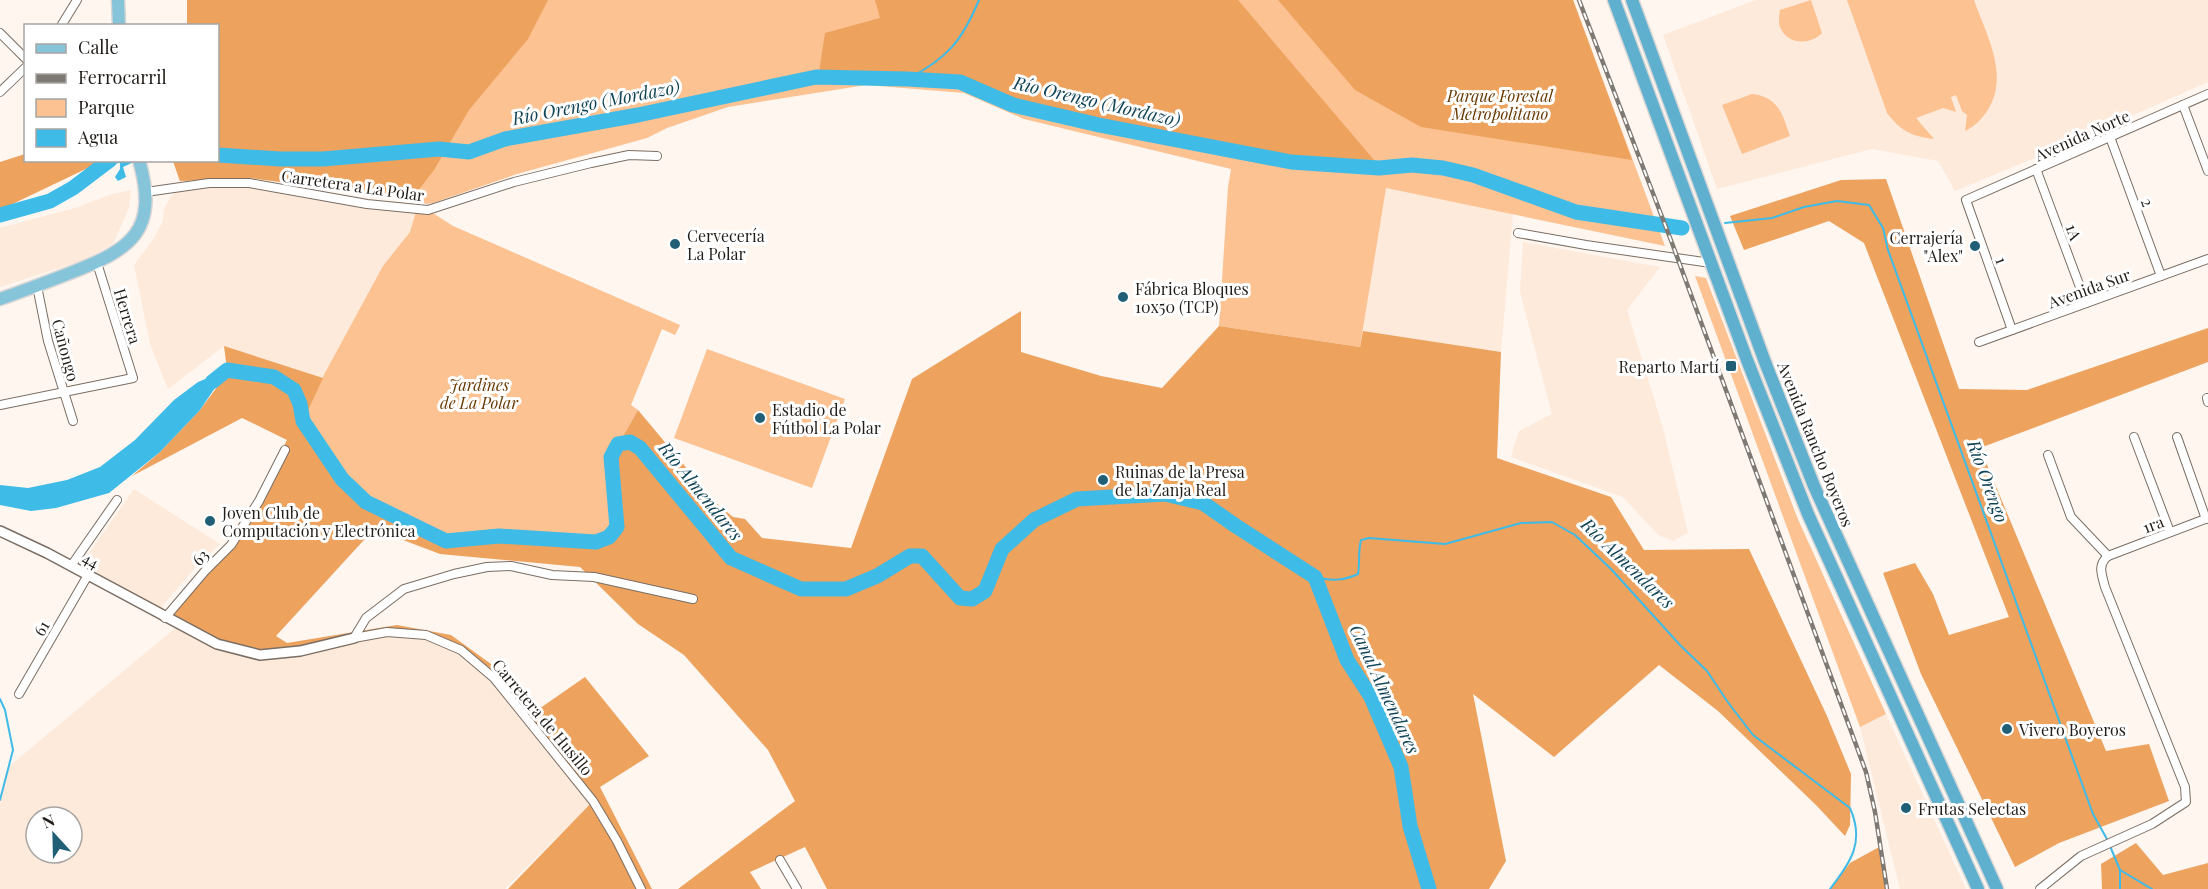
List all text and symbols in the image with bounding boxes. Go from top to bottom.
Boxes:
legend [24,24,219,162]
text: Calle [78,35,119,59]
text: Ferrocarril [78,65,167,89]
water label: Río Orengo (Mordazo) [1010,70,1183,132]
water label: Río Orengo (Mordazo) [509,74,682,130]
park label: Parque Forestal Metropolitano [1446,85,1554,124]
text: Parque [78,95,135,119]
street label: Avenida Norte [2030,105,2133,166]
text: Agua [77,125,118,149]
street label: Carretera a La Polar [280,165,426,205]
street label: 2 [2137,195,2159,209]
street label: 1A [2061,221,2087,244]
place label: Cervecería La Polar [687,225,765,264]
place label: Cerrajería "Alex" [1890,227,1963,266]
marker: Cervecería La Polar [668,237,682,251]
marker: Cerrajería "Alex" [1968,239,1982,253]
street label: 1 [1991,254,2013,266]
street label: Avenida Sur [2044,263,2133,313]
place label: Fábrica Bloques 10x50 (TCP) [1135,278,1249,317]
street label: Herrera [110,286,146,346]
marker: Fábrica Bloques 10x50 (TCP) [1116,290,1130,304]
street label: Cañongo [48,316,84,384]
place label: Reparto Martí [1618,356,1719,377]
street label: Avenida Rancho Boyeros [1773,357,1859,530]
marker: Reparto Martí [1724,359,1738,373]
park label: Jardines de La Polar [440,374,519,413]
place label: Estadio de Fútbol La Polar [772,399,881,438]
marker: Estadio de Fútbol La Polar [753,411,767,425]
water label: Río Orengo [1962,435,2014,526]
water label: Río Almendares [653,436,748,546]
place label: Ruinas de la Presa de la Zanja Real [1115,461,1245,500]
marker: Ruinas de la Presa de la Zanja Real [1096,473,1110,487]
place label: Joven Club de Computación y Electrónica [221,502,415,541]
street label: 1ra [2139,510,2167,538]
water label: Río Almendares [1575,512,1680,614]
marker: Joven Club de Computación y Electrónica [203,514,217,528]
street label: 63 [187,544,213,570]
street label: 44 [79,547,103,573]
street label: 61 [28,617,54,639]
water label: Canal Almendares [1344,620,1426,758]
street label: Carretera de Husillo [488,654,598,780]
place label: Vivero Boyeros [2018,719,2126,740]
marker: Vivero Boyeros [2000,722,2014,736]
place label: Frutas Selectas [1918,798,2026,819]
marker: Frutas Selectas [1899,801,1913,815]
north arrow [24,805,84,865]
text: N [39,809,58,833]

